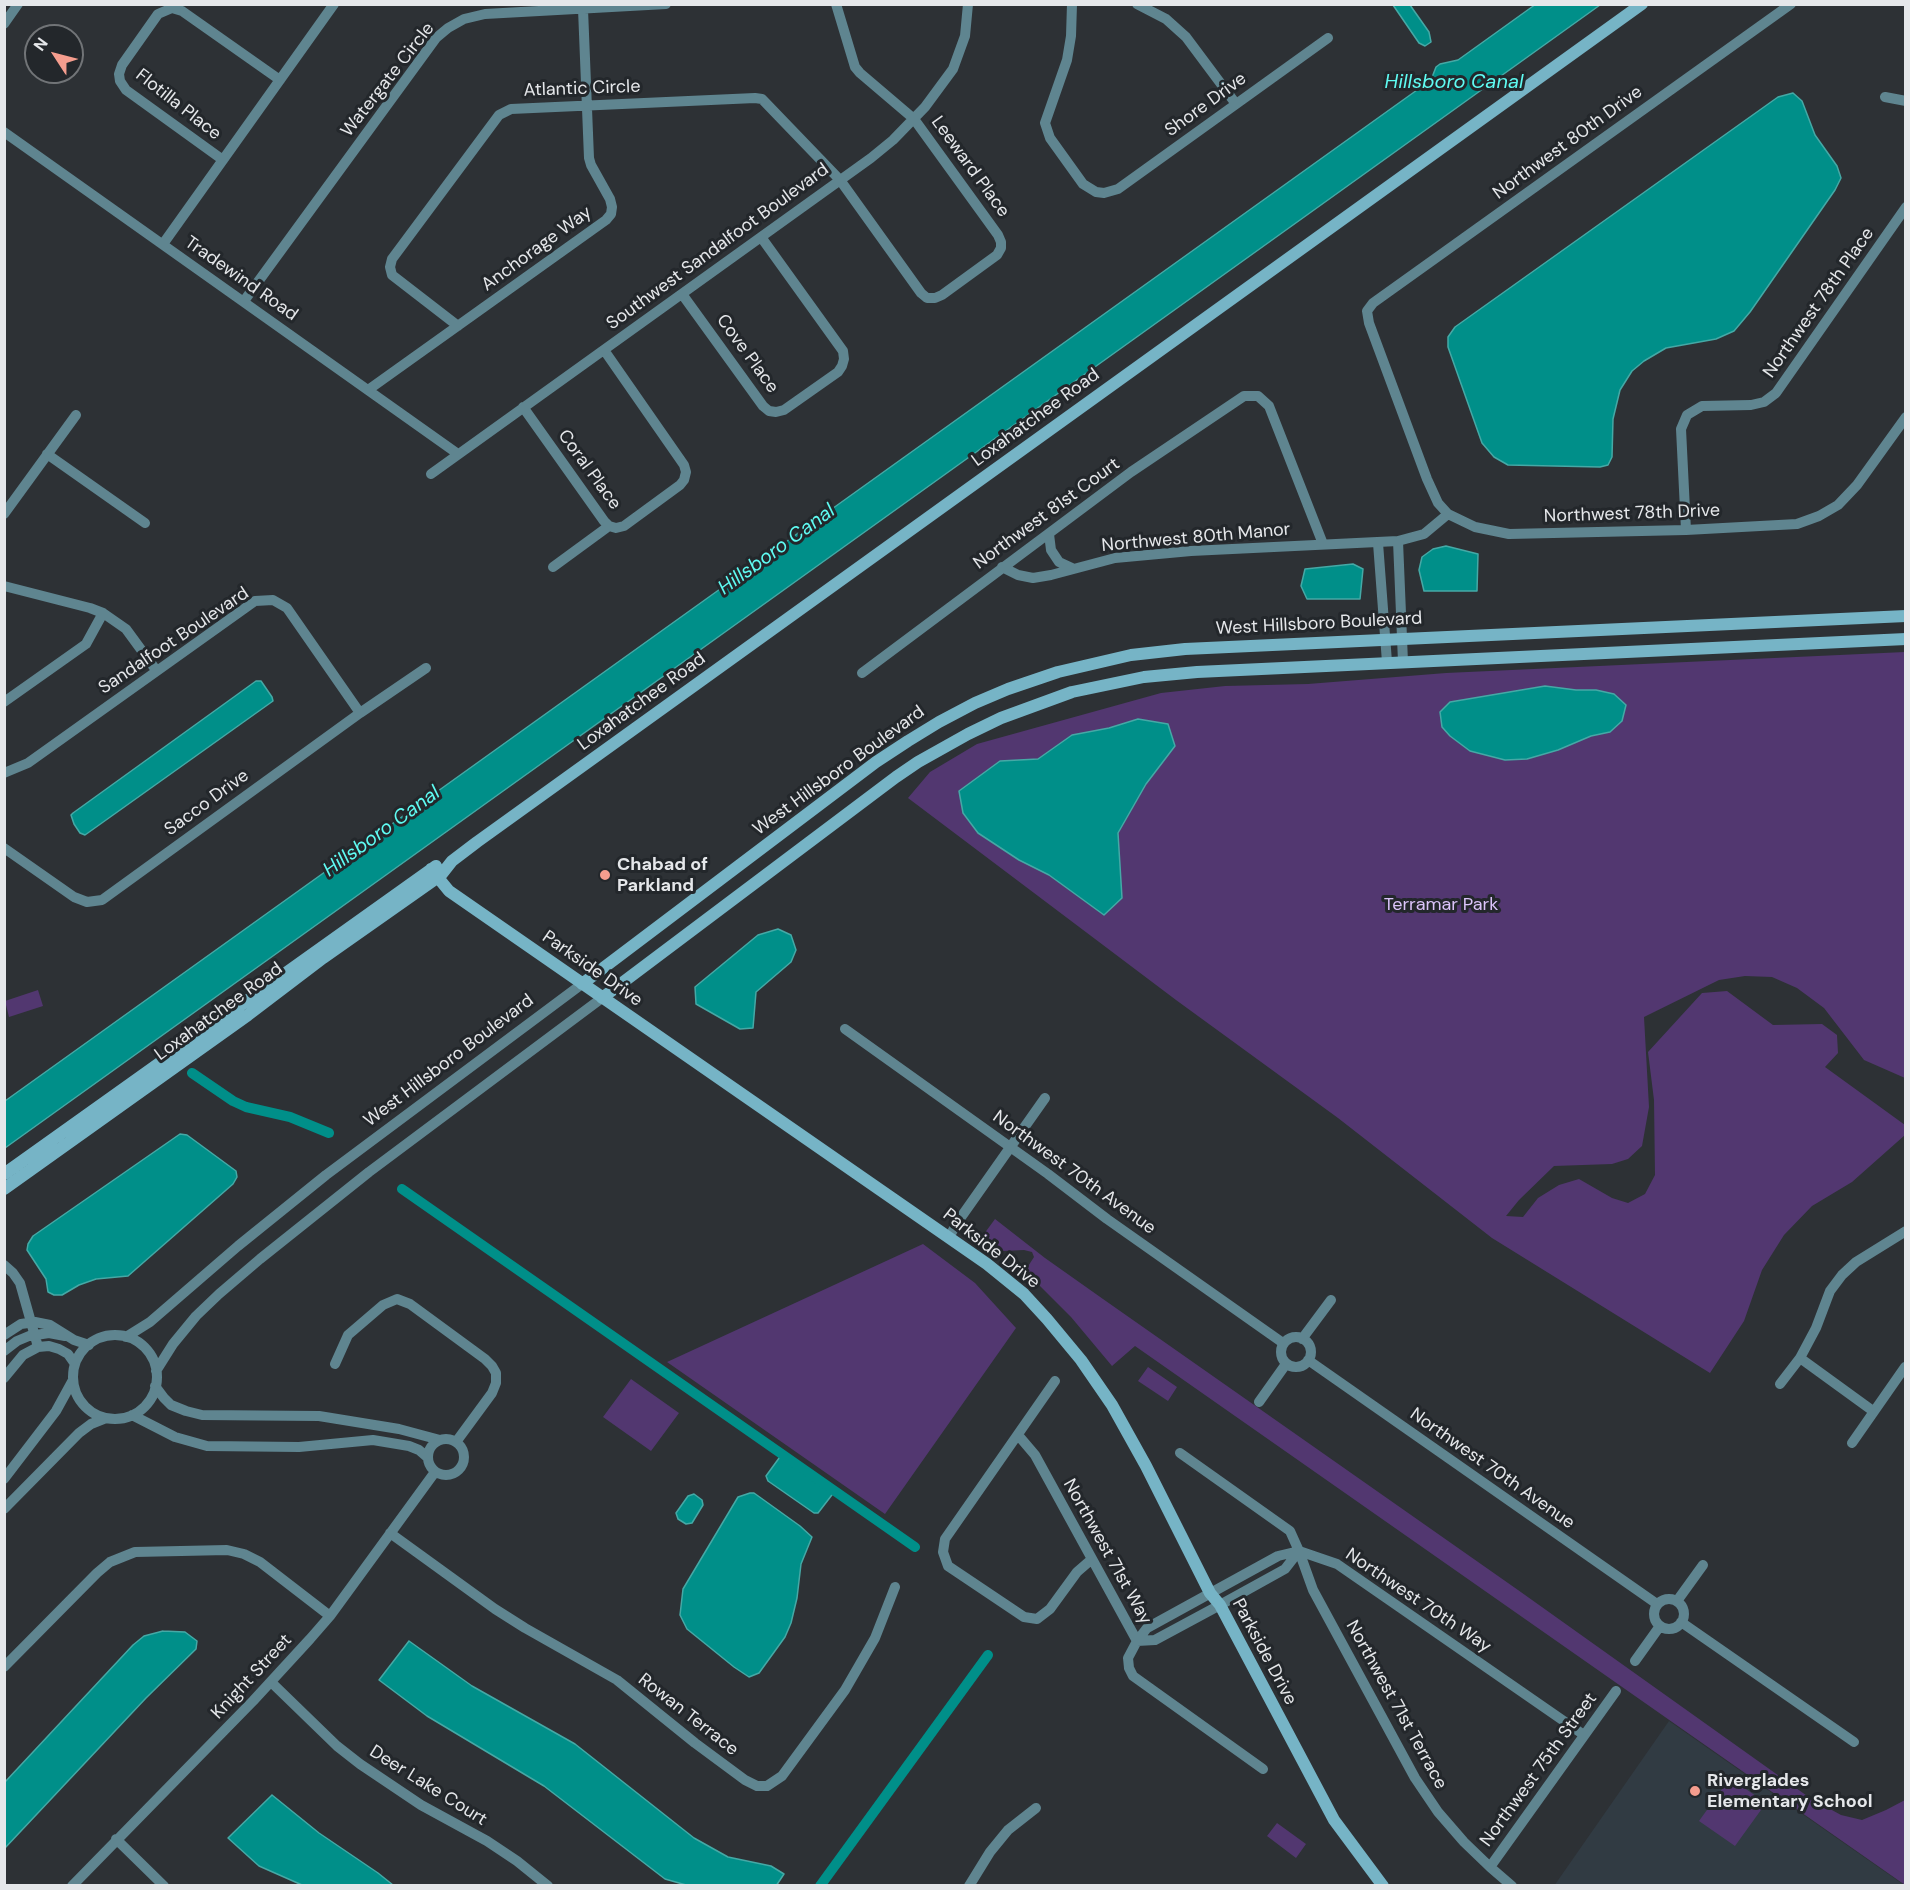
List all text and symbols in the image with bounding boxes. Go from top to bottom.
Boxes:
street label: Watergate Circle [337,19,439,141]
north arrow [24,24,84,84]
text: N [29,33,53,55]
street label: Flotilla Place [131,65,225,145]
street label: Shore Drive [1161,68,1251,142]
water label: Hillsboro Canal [1385,71,1523,95]
street label: Atlantic Circle [523,76,641,102]
street label: Northwest 80th Drive [1489,82,1647,204]
street label: Leeward Place [926,112,1014,222]
street label: Southwest Sandalfoot Boulevard [603,159,833,335]
street label: Anchorage Way [478,202,596,296]
street label: Northwest 78th Place [1759,224,1879,382]
street label: Tradewind Road [180,232,302,326]
street label: Cove Place [711,310,783,398]
street label: Loxahatchee Road [968,364,1104,472]
street label: Coral Place [553,426,625,514]
street label: Northwest 81st Court [970,454,1124,574]
water label: Hillsboro Canal [714,499,840,601]
street label: Northwest 78th Drive [1544,500,1720,528]
street label: Northwest 80th Manor [1101,519,1291,557]
street label: Sandalfoot Boulevard [95,583,253,699]
street label: West Hillsboro Boulevard [1215,608,1423,640]
street label: Loxahatchee Road [574,648,710,756]
street label: West Hillsboro Boulevard [749,702,929,840]
street label: Sacco Drive [161,765,253,841]
water label: Hillsboro Canal [319,781,445,883]
place label: Chabad of Parkland [617,854,708,896]
marker: Chabad of Parkland [598,868,612,882]
park label: Terramar Park [1384,894,1498,916]
street label: Parkside Drive [538,927,646,1011]
street label: Loxahatchee Road [151,958,287,1066]
street label: West Hillsboro Boulevard [360,990,538,1132]
street label: Northwest 70th Avenue [988,1107,1160,1239]
street label: Parkside Drive [938,1204,1044,1294]
street label: Northwest 70th Avenue [1405,1404,1579,1534]
street label: Northwest 71st Way [1058,1475,1156,1629]
street label: Northwest 70th Way [1341,1544,1495,1658]
street label: Parkside Drive [1227,1595,1301,1709]
street label: Northwest 71st Terrace [1341,1617,1451,1793]
street label: Knight Street [207,1630,297,1724]
street label: Rowan Terrace [634,1669,742,1761]
street label: Northwest 75th Street [1476,1689,1602,1851]
street label: Deer Lake Court [365,1741,491,1831]
place label: Riverglades Elementary School [1707,1770,1873,1812]
marker: Riverglades Elementary School [1688,1784,1702,1798]

